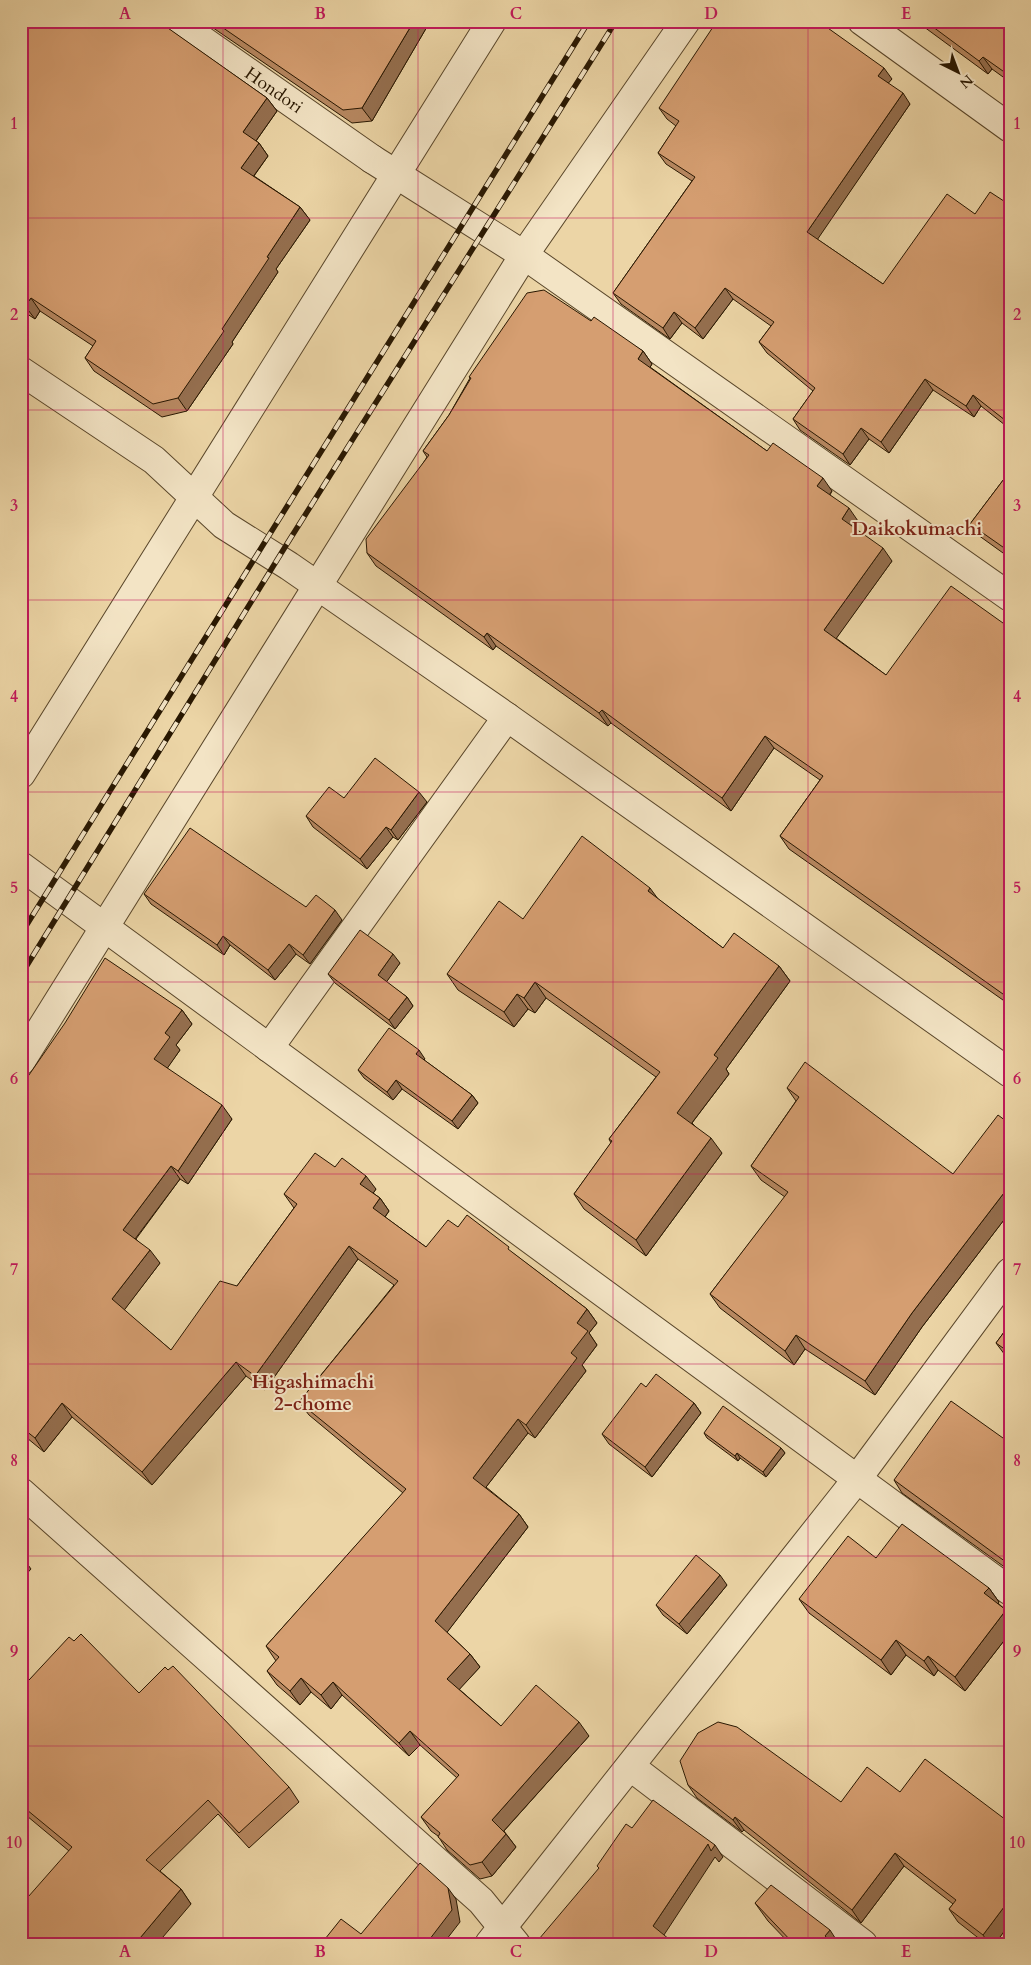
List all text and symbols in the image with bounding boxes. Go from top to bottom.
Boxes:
text: A [119,3,131,25]
text: B [314,3,326,25]
text: C [510,3,522,25]
text: D [704,3,718,25]
text: E [901,3,911,25]
north arrow [934,48,984,98]
street label: Hondori [240,61,308,120]
text: N [955,70,977,92]
text: 1 [10,113,18,135]
text: 1 [1013,113,1021,135]
text: 2 [10,304,18,326]
text: 2 [1013,304,1021,326]
text: 3 [10,495,18,517]
text: 3 [1013,495,1021,517]
district label: Daikokumachi [852,516,982,542]
text: 4 [10,686,18,708]
text: 4 [1013,686,1021,708]
text: 5 [10,877,18,899]
text: 5 [1013,877,1021,899]
text: 6 [10,1068,18,1090]
text: 6 [1013,1068,1021,1090]
text: 7 [10,1259,18,1281]
text: 7 [1013,1259,1021,1281]
district label: Higashimachi 2-chome [252,1369,374,1417]
text: 8 [10,1450,18,1472]
text: 8 [1013,1450,1021,1472]
text: 9 [10,1641,18,1663]
text: 9 [1013,1641,1021,1663]
text: 10 [6,1832,22,1854]
text: 10 [1009,1832,1025,1854]
text: A [119,1941,131,1963]
text: B [314,1941,326,1963]
text: C [510,1941,522,1963]
text: D [704,1941,718,1963]
text: E [901,1941,911,1963]

